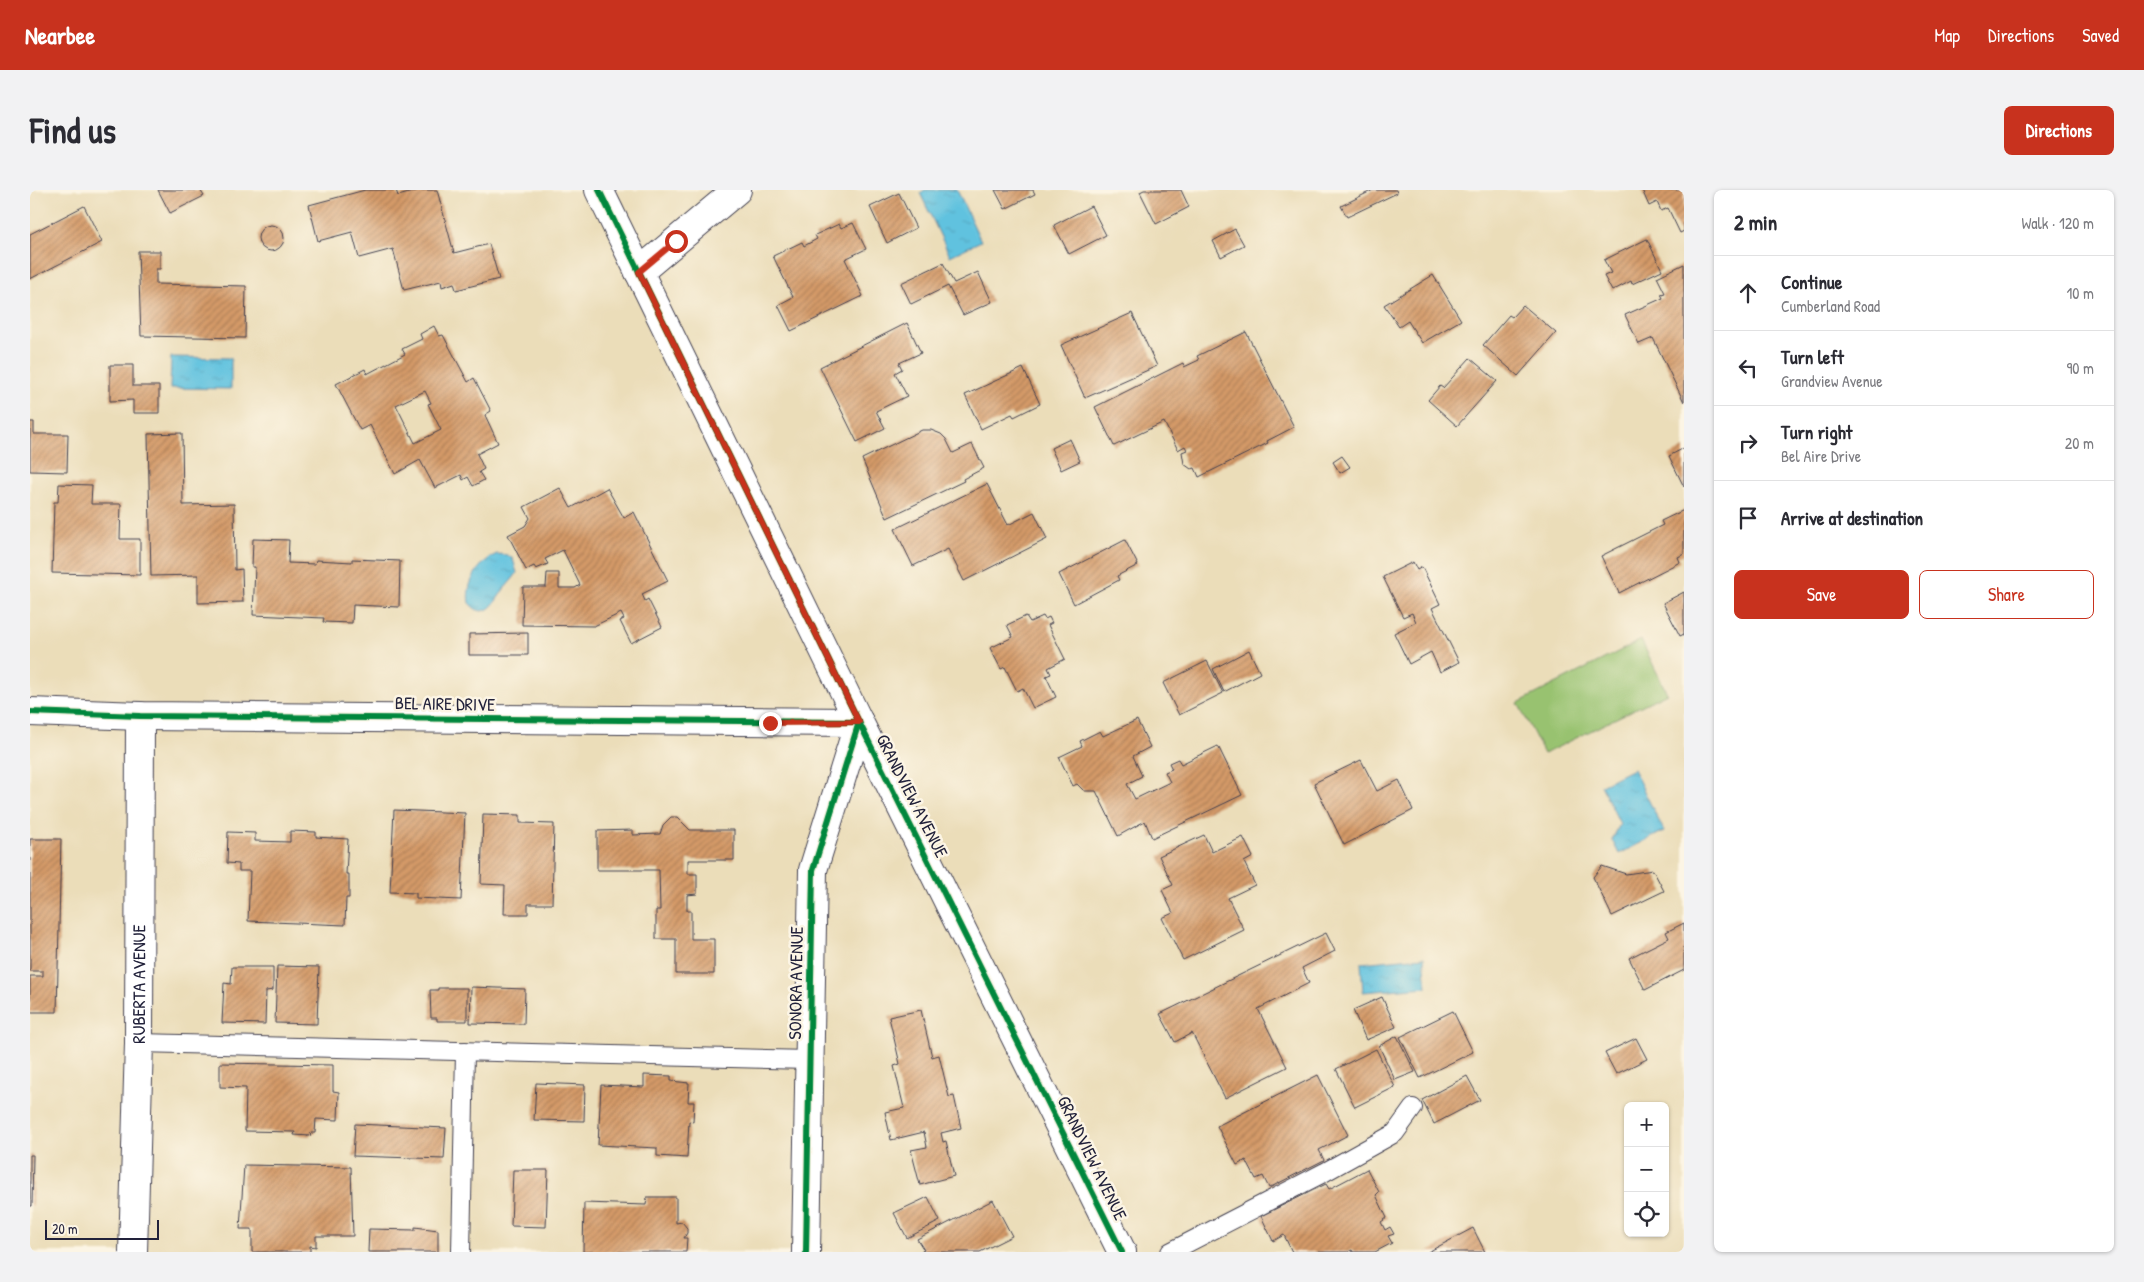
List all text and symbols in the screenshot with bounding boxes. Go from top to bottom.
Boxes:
text: Nearbee [25,19,95,51]
text: Map [1935,23,1960,48]
text: Directions [1988,23,2054,48]
text: Saved [2082,23,2119,48]
button: Directions [2004,106,2114,155]
text: Find us [30,107,116,154]
text: 2 min [1734,208,1777,237]
text: Walk · 120 m [2021,212,2094,234]
route start [665,230,688,253]
text: Continue [1781,269,1842,295]
icon: ahead [1734,279,1762,307]
text: 10 m [2066,282,2094,304]
text: Cumberland Road [1781,295,1880,317]
text: Turn left [1781,344,1844,370]
icon: left [1734,354,1762,382]
text: 90 m [2066,357,2094,379]
text: Grandview Avenue [1781,370,1883,392]
text: Turn right [1781,419,1852,445]
icon: right [1734,429,1762,457]
text: 20 m [2065,432,2094,454]
text: Bel Aire Drive [1781,445,1861,467]
icon: arrive [1734,504,1762,532]
text: Arrive at destination [1781,505,1923,531]
button: Save [1734,570,1909,619]
button: Share [1919,570,2094,619]
street label: BEL AIRE DRIVE [395,690,495,717]
route end [759,712,782,735]
street label: GRANDVIEW AVENUE [871,730,954,862]
street label: RUBERTA AVENUE [126,924,151,1044]
street label: SONORA AVENUE [782,926,809,1040]
street label: GRANDVIEW AVENUE [1052,1091,1133,1224]
map controls [1624,1102,1669,1237]
button: + [1624,1102,1669,1147]
button: − [1624,1147,1669,1192]
button: locate [1624,1192,1669,1237]
scale bar [45,1217,159,1240]
text: 20 m [52,1219,78,1238]

